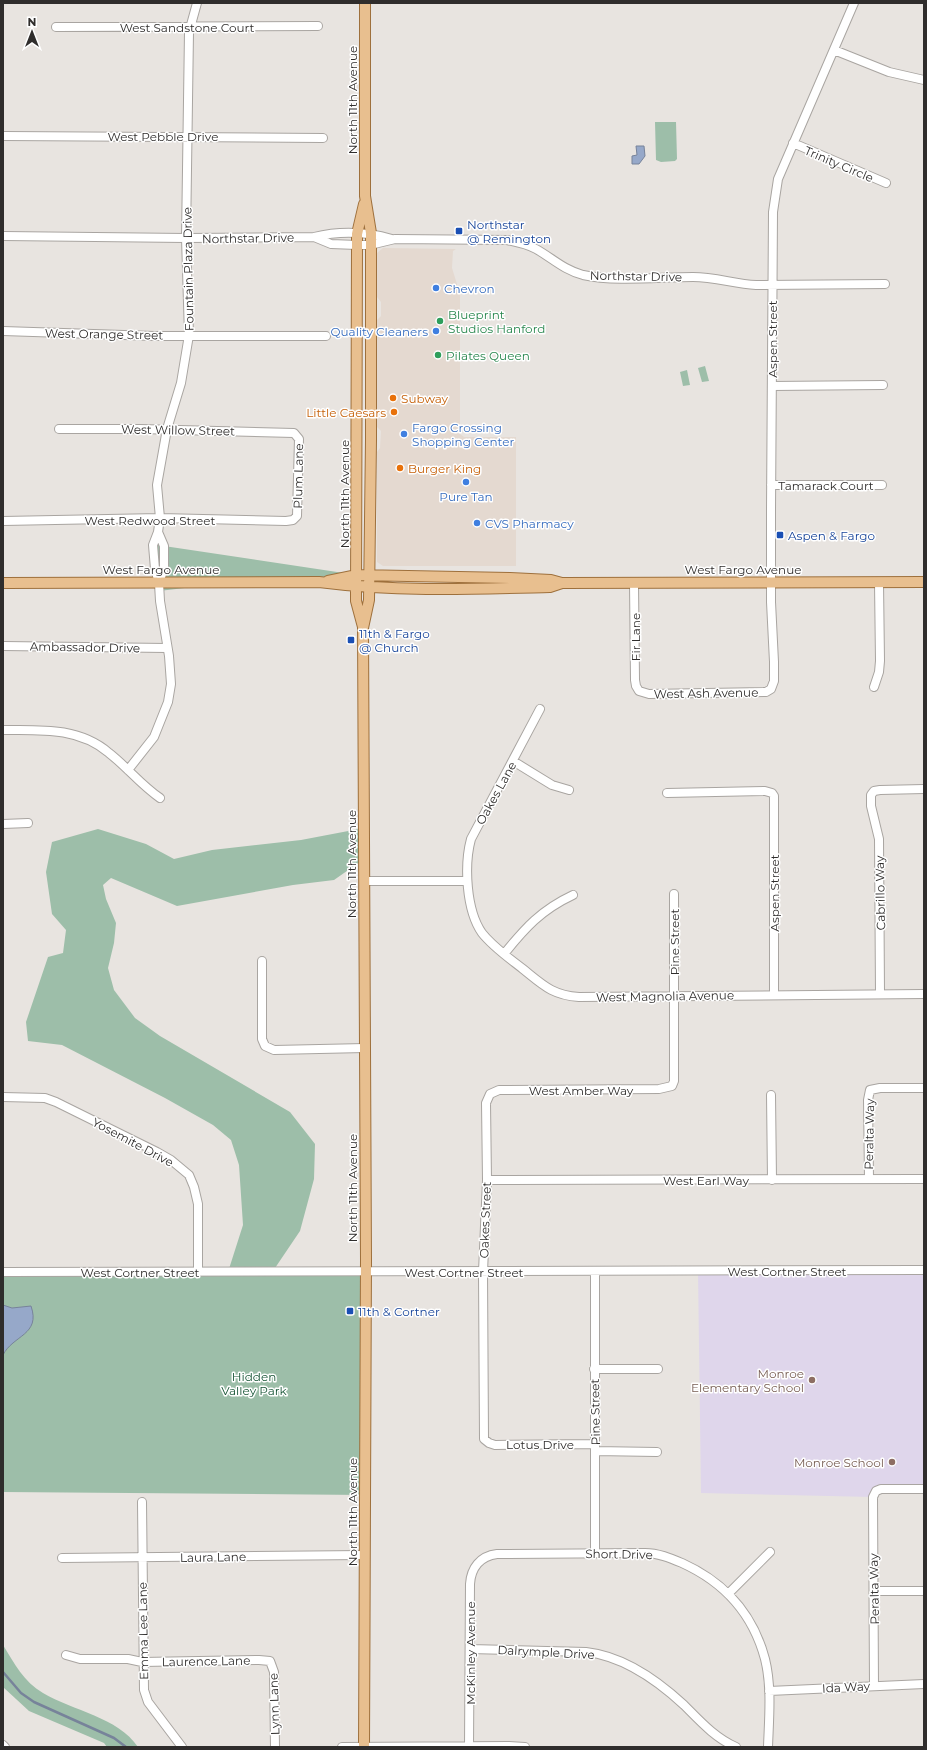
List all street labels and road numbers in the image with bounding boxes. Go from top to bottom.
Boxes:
street label: West Sandstone Court [120,20,254,35]
street label: North 11th Avenue [345,46,360,154]
street label: West Pebble Drive [108,129,218,144]
street label: Trinity Circle [802,143,876,185]
street label: Fountain Plaza Drive [179,207,197,331]
street label: Northstar Drive [202,230,294,246]
street label: Northstar Drive [590,268,682,284]
street label: Aspen Street [765,300,780,378]
street label: West Orange Street [45,325,163,343]
street label: West Willow Street [121,422,235,438]
street label: North 11th Avenue [337,440,352,548]
street label: Plum Lane [290,443,306,509]
street label: Tamarack Court [778,478,874,493]
street label: West Redwood Street [85,513,216,528]
street label: West Fargo Avenue [102,562,220,577]
street label: West Fargo Avenue [684,562,802,577]
street label: Fir Lane [628,613,643,661]
street label: Ambassador Drive [30,639,140,655]
street label: West Ash Avenue [654,685,758,701]
street label: Oakes Lane [473,759,519,827]
street label: North 11th Avenue [344,810,359,918]
street label: Aspen Street [767,854,782,932]
street label: Cabrillo Way [872,855,888,930]
street label: Pine Street [667,909,682,975]
street label: West Magnolia Avenue [596,987,734,1005]
street label: West Amber Way [529,1083,634,1098]
street label: Peralta Way [861,1098,877,1170]
street label: Yosemite Drive [90,1114,176,1170]
street label: North 11th Avenue [345,1134,360,1242]
street label: West Earl Way [663,1173,749,1188]
street label: Oakes Street [476,1181,494,1259]
street label: West Cortner Street [727,1264,847,1279]
street label: West Cortner Street [80,1265,200,1280]
street label: West Cortner Street [404,1265,524,1280]
street label: Pine Street [587,1378,603,1445]
street label: Lotus Drive [506,1437,574,1452]
street label: North 11th Avenue [345,1458,360,1566]
street label: Short Drive [585,1546,653,1562]
street label: Laura Lane [180,1549,246,1565]
street label: Peralta Way [866,1553,882,1625]
street label: Emma Lee Lane [135,1582,151,1680]
street label: McKinley Avenue [463,1601,478,1705]
street label: Dalrymple Drive [497,1642,595,1662]
street label: Laurence Lane [161,1653,251,1669]
street label: Lynn Lane [265,1673,283,1735]
street label: Ida Way [822,1678,871,1696]

